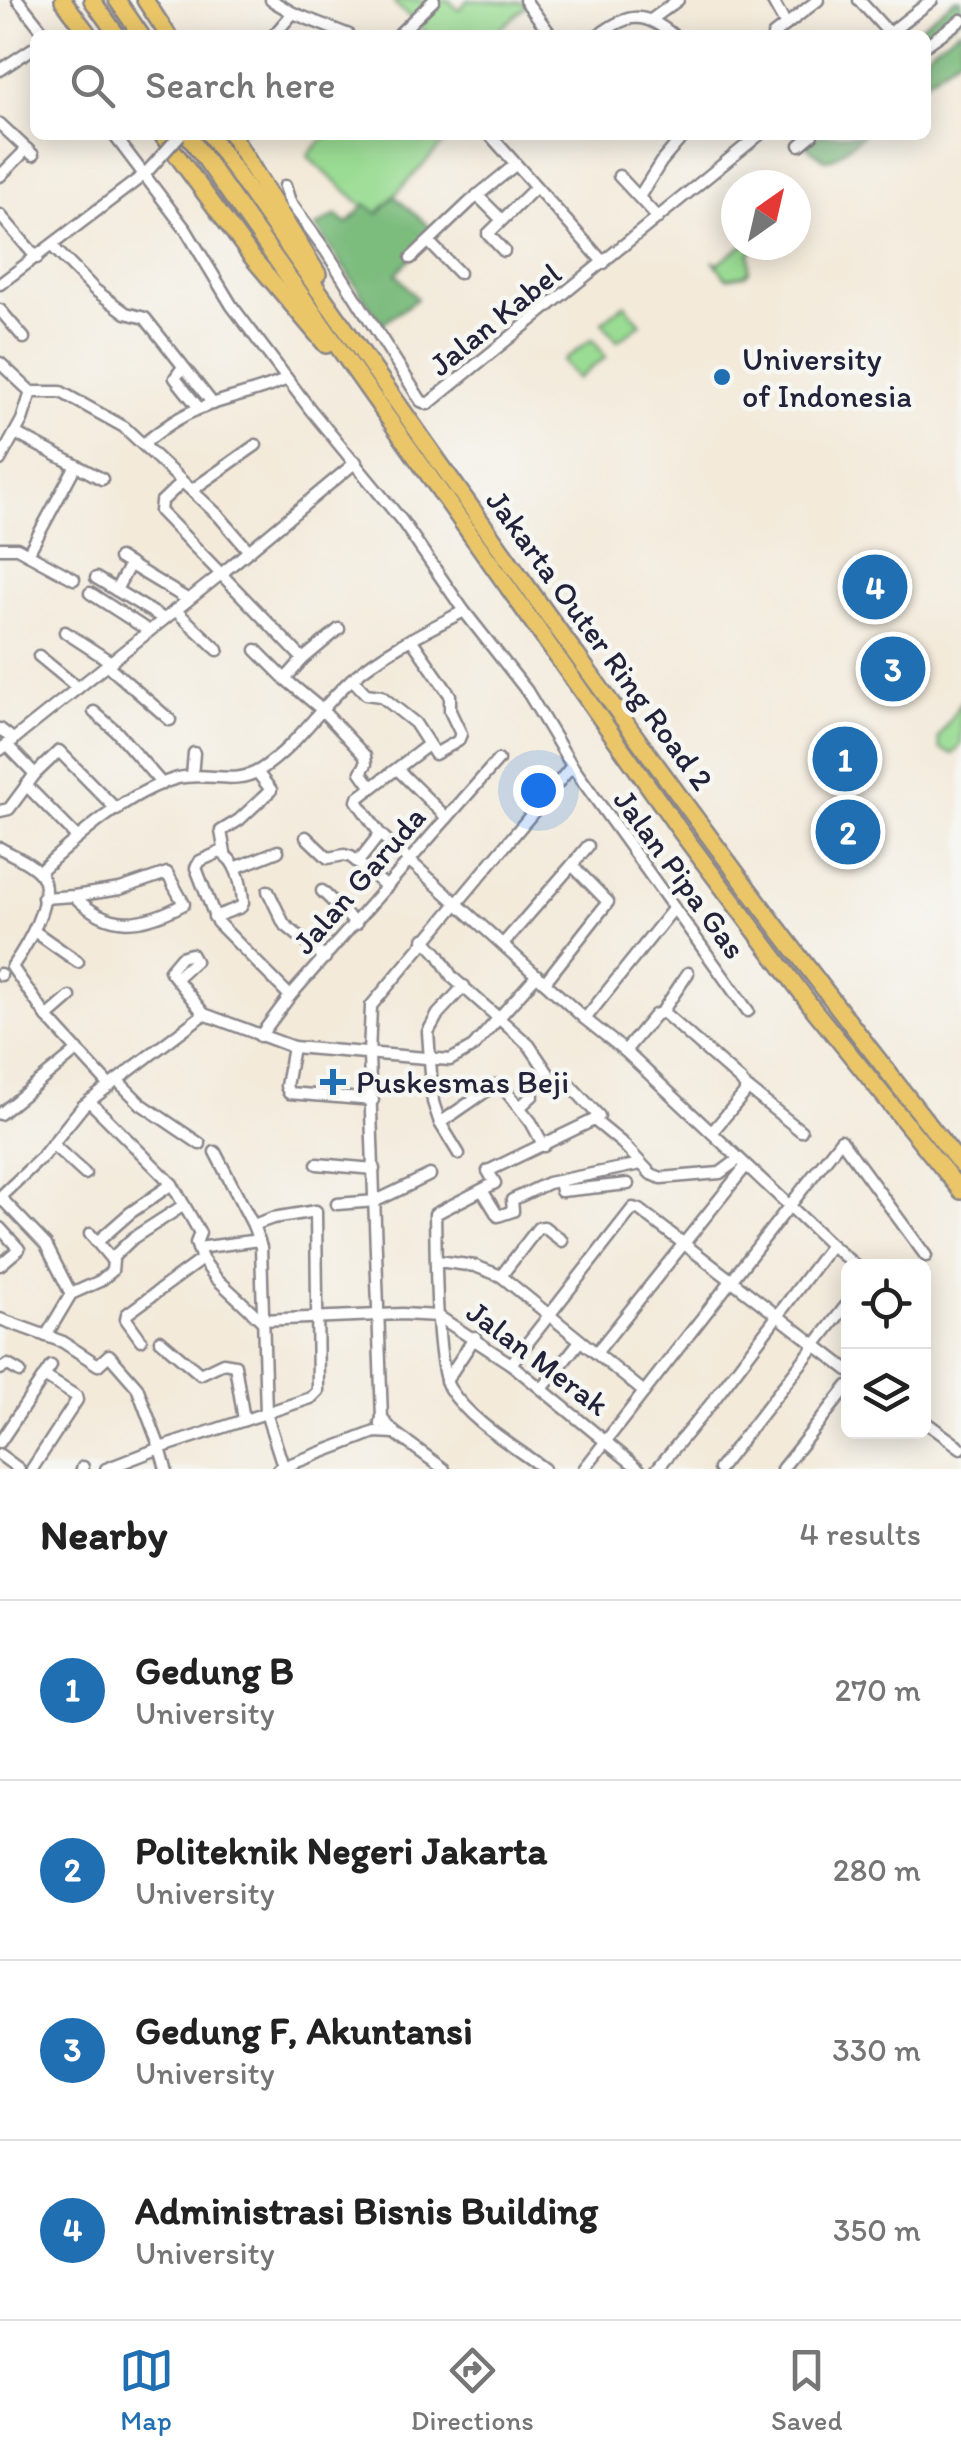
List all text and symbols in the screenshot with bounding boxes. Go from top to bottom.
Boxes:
search box [30,30,931,140]
icon: search [65,58,120,113]
text: Search here [145,62,336,108]
north arrow [721,170,811,260]
street label: Jalan Kabel [422,254,568,384]
place label: University of Indonesia [742,340,912,415]
marker: University of Indonesia [711,366,733,388]
street label: Jakarta Outer Ring Road 2 [478,483,722,798]
pin: 4 [842,550,908,624]
pin: 3 [860,632,926,706]
pin: 1 [812,722,878,796]
your location [513,765,564,816]
street label: Jalan Pipa Gas [606,782,754,966]
pin: 2 [816,794,880,870]
street label: Jalan Garuda [285,798,434,962]
place label: Puskesmas Beji [356,1063,569,1101]
marker: Puskesmas Beji [320,1069,346,1095]
map controls [841,1259,931,1439]
button: locate [841,1259,931,1349]
street label: Jalan Merak [460,1292,617,1424]
button: layers [841,1349,931,1439]
text: Nearby [40,1509,167,1560]
text: 4 results [800,1515,921,1553]
text: Gedung B [135,1648,294,1694]
text: 1 [65,1671,80,1709]
text: 270 m [834,1671,921,1709]
text: University [135,1694,275,1732]
text: Politeknik Negeri Jakarta [135,1828,547,1874]
text: 2 [64,1851,81,1889]
text: 280 m [833,1851,921,1889]
text: University [135,1874,275,1912]
text: Gedung F, Akuntansi [135,2008,473,2054]
text: 3 [64,2031,81,2069]
text: 330 m [832,2031,921,2069]
text: University [135,2054,275,2092]
text: Administrasi Bisnis Building [135,2188,598,2234]
text: 4 [63,2211,82,2249]
text: 350 m [833,2211,921,2249]
text: University [135,2234,275,2272]
tab: Map [119,2343,174,2437]
tab: Directions [411,2343,534,2437]
tab: Saved [771,2343,842,2437]

